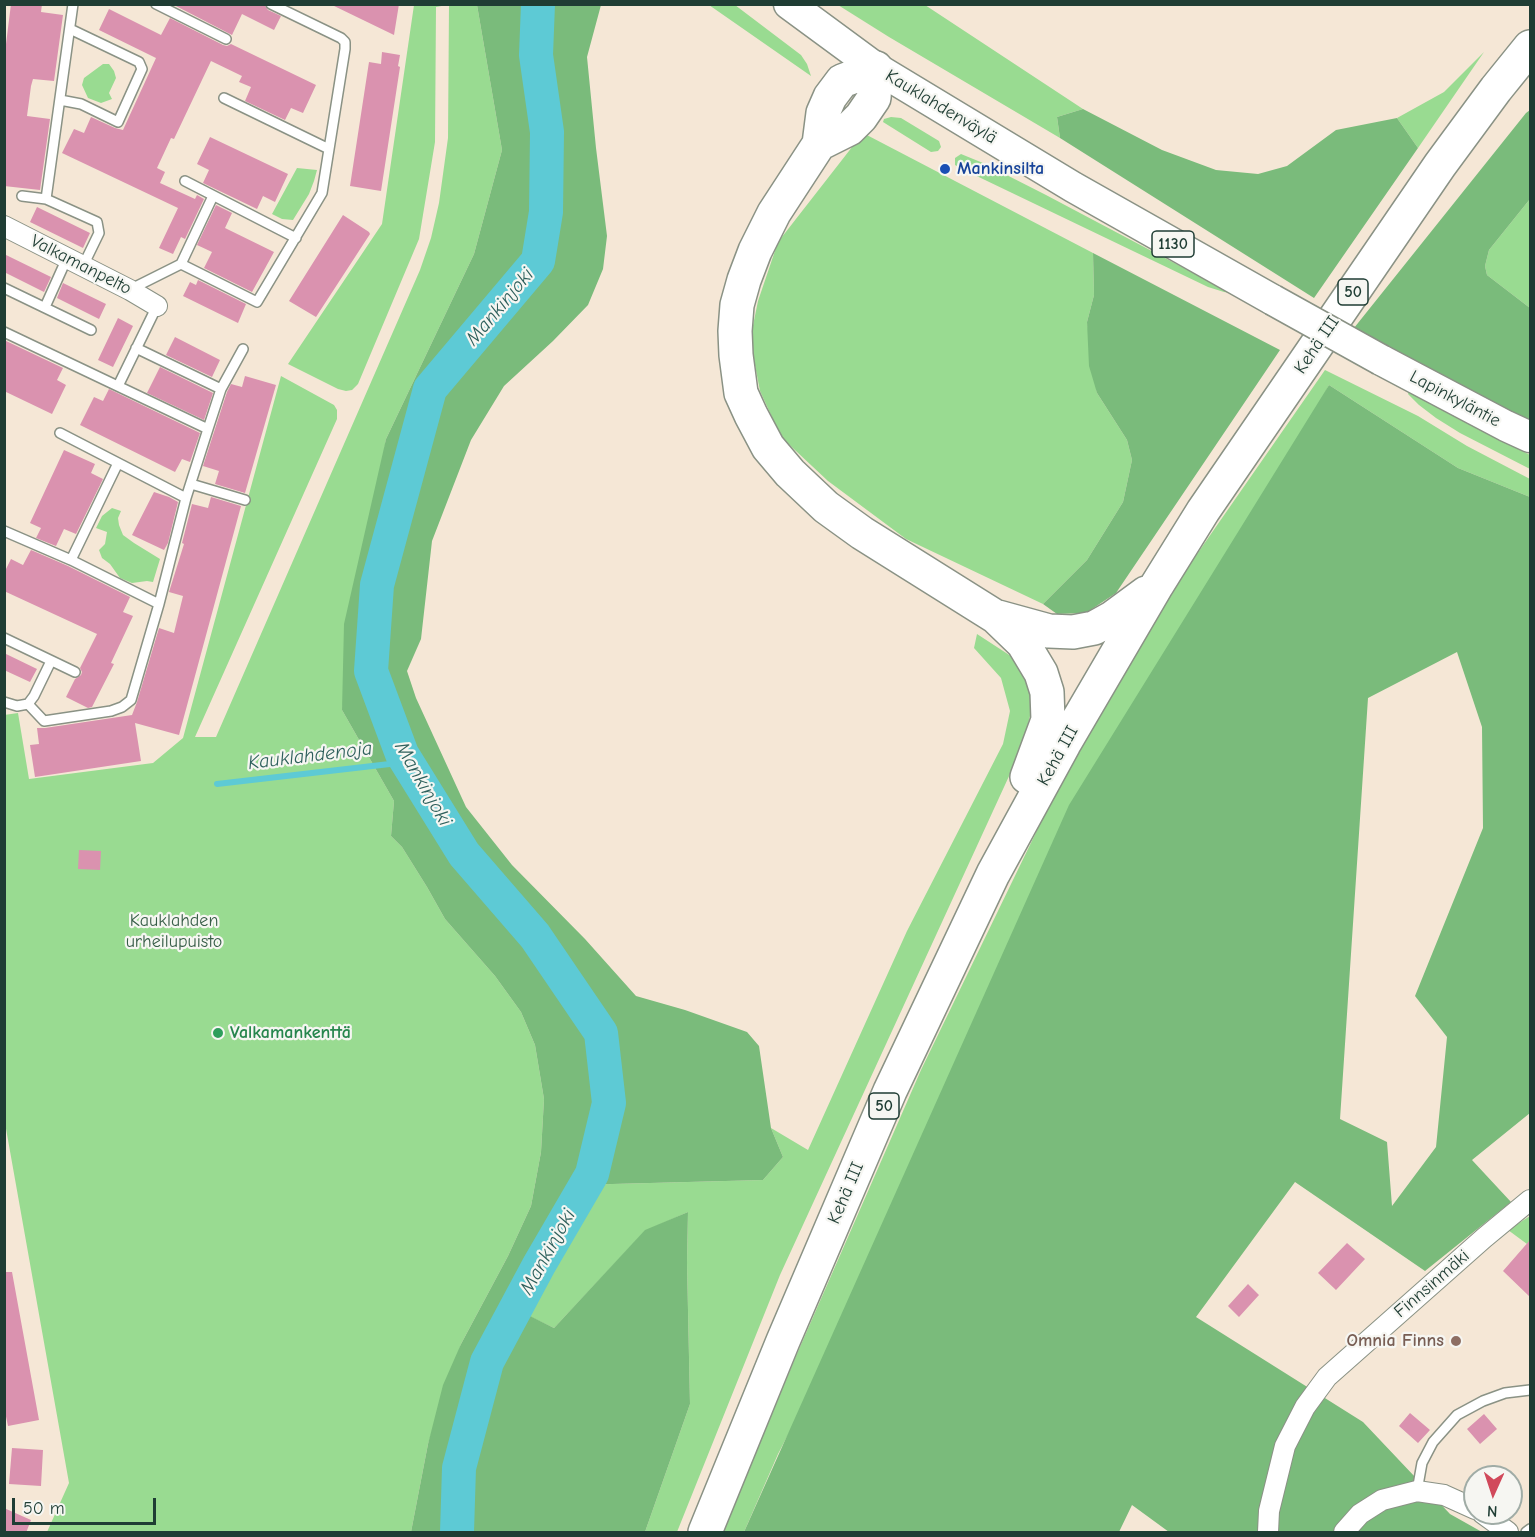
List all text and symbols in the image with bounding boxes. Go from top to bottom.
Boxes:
street label: Kauklahdenväylä [881,65,1001,149]
place label: Mankinsilta [957,158,1044,180]
marker: Mankinsilta [938,162,952,176]
street label: Valkamanpelto [27,230,135,300]
road number: 1130 [1152,231,1194,257]
water label: Mankinjoki [461,263,539,351]
road number: 50 [1338,279,1368,305]
street label: Kehä III [1290,312,1344,378]
street label: Lapinkyläntie [1406,366,1504,432]
street label: Kehä III [1033,722,1083,790]
water label: Kauklahdenoja [247,736,373,776]
water label: Mankinjoki [389,737,457,831]
park label: Kauklahden urheilupuisto [126,910,222,952]
place label: Valkamankenttä [230,1022,351,1044]
marker: Valkamankenttä [211,1026,225,1040]
road number: 50 [869,1093,899,1119]
street label: Kehä III [823,1159,869,1227]
water label: Mankinjoki [515,1205,581,1299]
street label: Finnsinmäki [1390,1245,1474,1323]
place label: Omnia Finns [1346,1330,1444,1352]
marker: Omnia Finns [1449,1334,1463,1348]
north arrow [1463,1465,1523,1525]
scale bar [15,1486,159,1524]
text: 50 m [23,1498,65,1519]
text: N [1486,1502,1498,1520]

